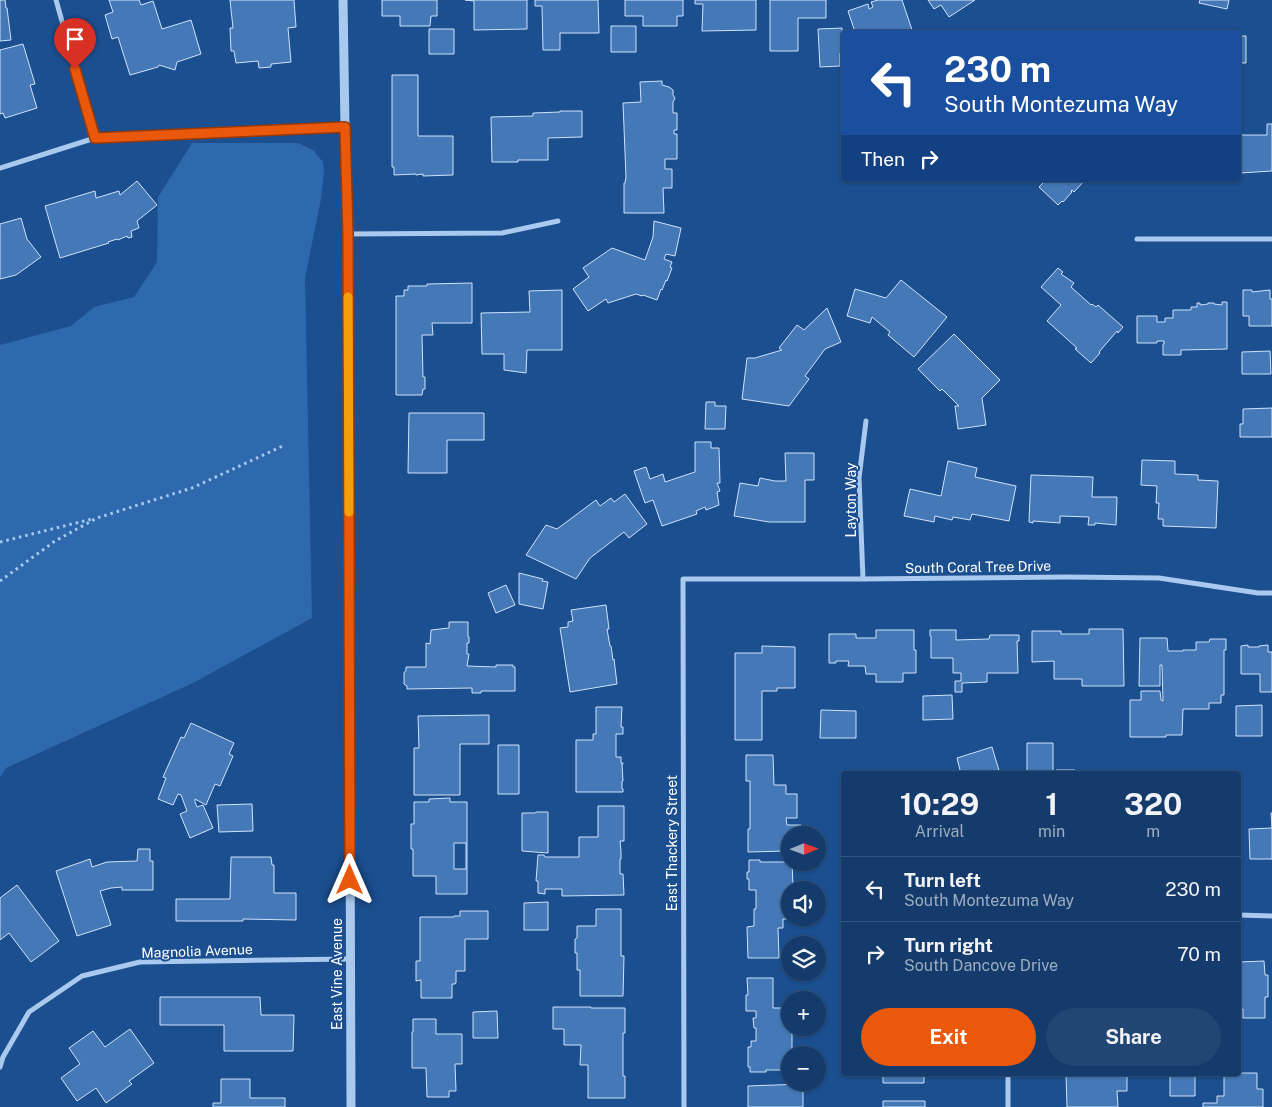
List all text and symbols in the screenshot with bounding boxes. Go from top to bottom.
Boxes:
pin [54,18,96,69]
icon: arrive [61,25,89,53]
text: 230 m [944,49,1051,90]
icon: left [861,50,926,115]
text: South Montezuma Way [944,91,1178,117]
icon: right [915,145,943,173]
text: Then [861,148,905,170]
street label: Layton Way [843,462,859,537]
street label: South Coral Tree Drive [905,558,1051,576]
street label: East Thackery Street [664,775,680,911]
text: 10:29 [900,786,979,822]
text: 1 [1045,786,1058,822]
text: 320 [1124,786,1182,822]
text: Arrival [915,822,964,841]
text: min [1038,822,1065,841]
text: m [1146,822,1160,841]
north arrow [781,826,826,871]
map controls [781,826,826,1091]
position arrow [323,853,375,905]
text: Turn left [904,869,981,891]
icon: left [861,875,889,903]
text: 230 m [1165,878,1221,900]
button: sound [781,881,826,926]
text: South Montezuma Way [904,891,1074,910]
street label: East Vine Avenue [329,918,345,1030]
text: Turn right [904,934,993,956]
button: layers [781,936,826,981]
icon: right [861,940,889,968]
street label: Magnolia Avenue [141,941,253,961]
text: 70 m [1177,943,1221,965]
text: South Dancove Drive [904,956,1058,975]
button: + [781,991,826,1036]
button: Exit [861,1008,1036,1066]
button: Share [1046,1008,1221,1066]
button: − [781,1046,826,1091]

